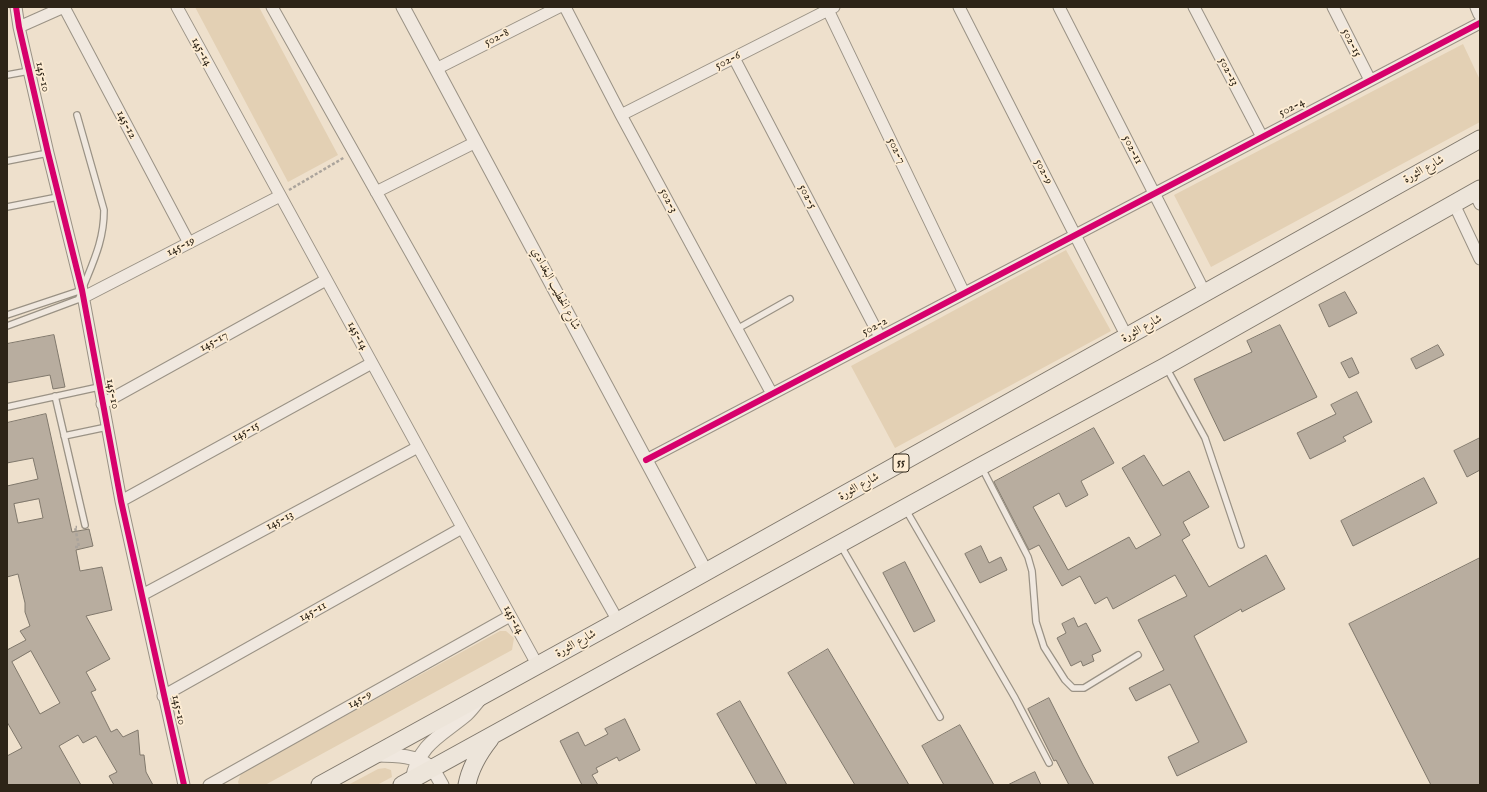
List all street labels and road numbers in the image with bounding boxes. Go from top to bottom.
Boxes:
street label: 502-8 [482,26,512,50]
street label: 502-15 [1338,26,1364,60]
street label: 145-14 [187,35,215,69]
street label: 502-6 [713,49,743,73]
street label: 502-13 [1215,55,1241,89]
street label: 145-10 [32,61,52,93]
street label: 502-4 [1277,95,1307,121]
street label: 145-12 [113,108,139,142]
street label: 502-11 [1119,133,1145,167]
street label: 502-7 [884,136,908,166]
street label: شارع الثورة [1401,153,1447,187]
street label: 502-9 [1031,157,1055,187]
street label: 502-5 [795,182,819,212]
street label: 502-3 [656,186,680,216]
street label: 145-19 [164,234,198,260]
street label: شارع الخطيب البغدادي [527,245,583,333]
street label: شارع الثورة [1119,312,1165,346]
street label: 502-2 [860,314,890,340]
street label: 145-14 [343,319,371,353]
street label: 145-17 [197,328,231,356]
street label: 145-10 [102,378,122,410]
street label: 145-15 [230,419,262,445]
road number: 55 [893,454,909,472]
street label: شارع الثورة [836,470,882,504]
street label: 145-13 [264,508,296,534]
street label: 145-11 [297,599,329,625]
street label: 145-14 [499,603,527,637]
street label: شارع الثورة [553,627,599,661]
street label: 145-9 [345,688,375,712]
street label: 145-10 [168,694,188,726]

